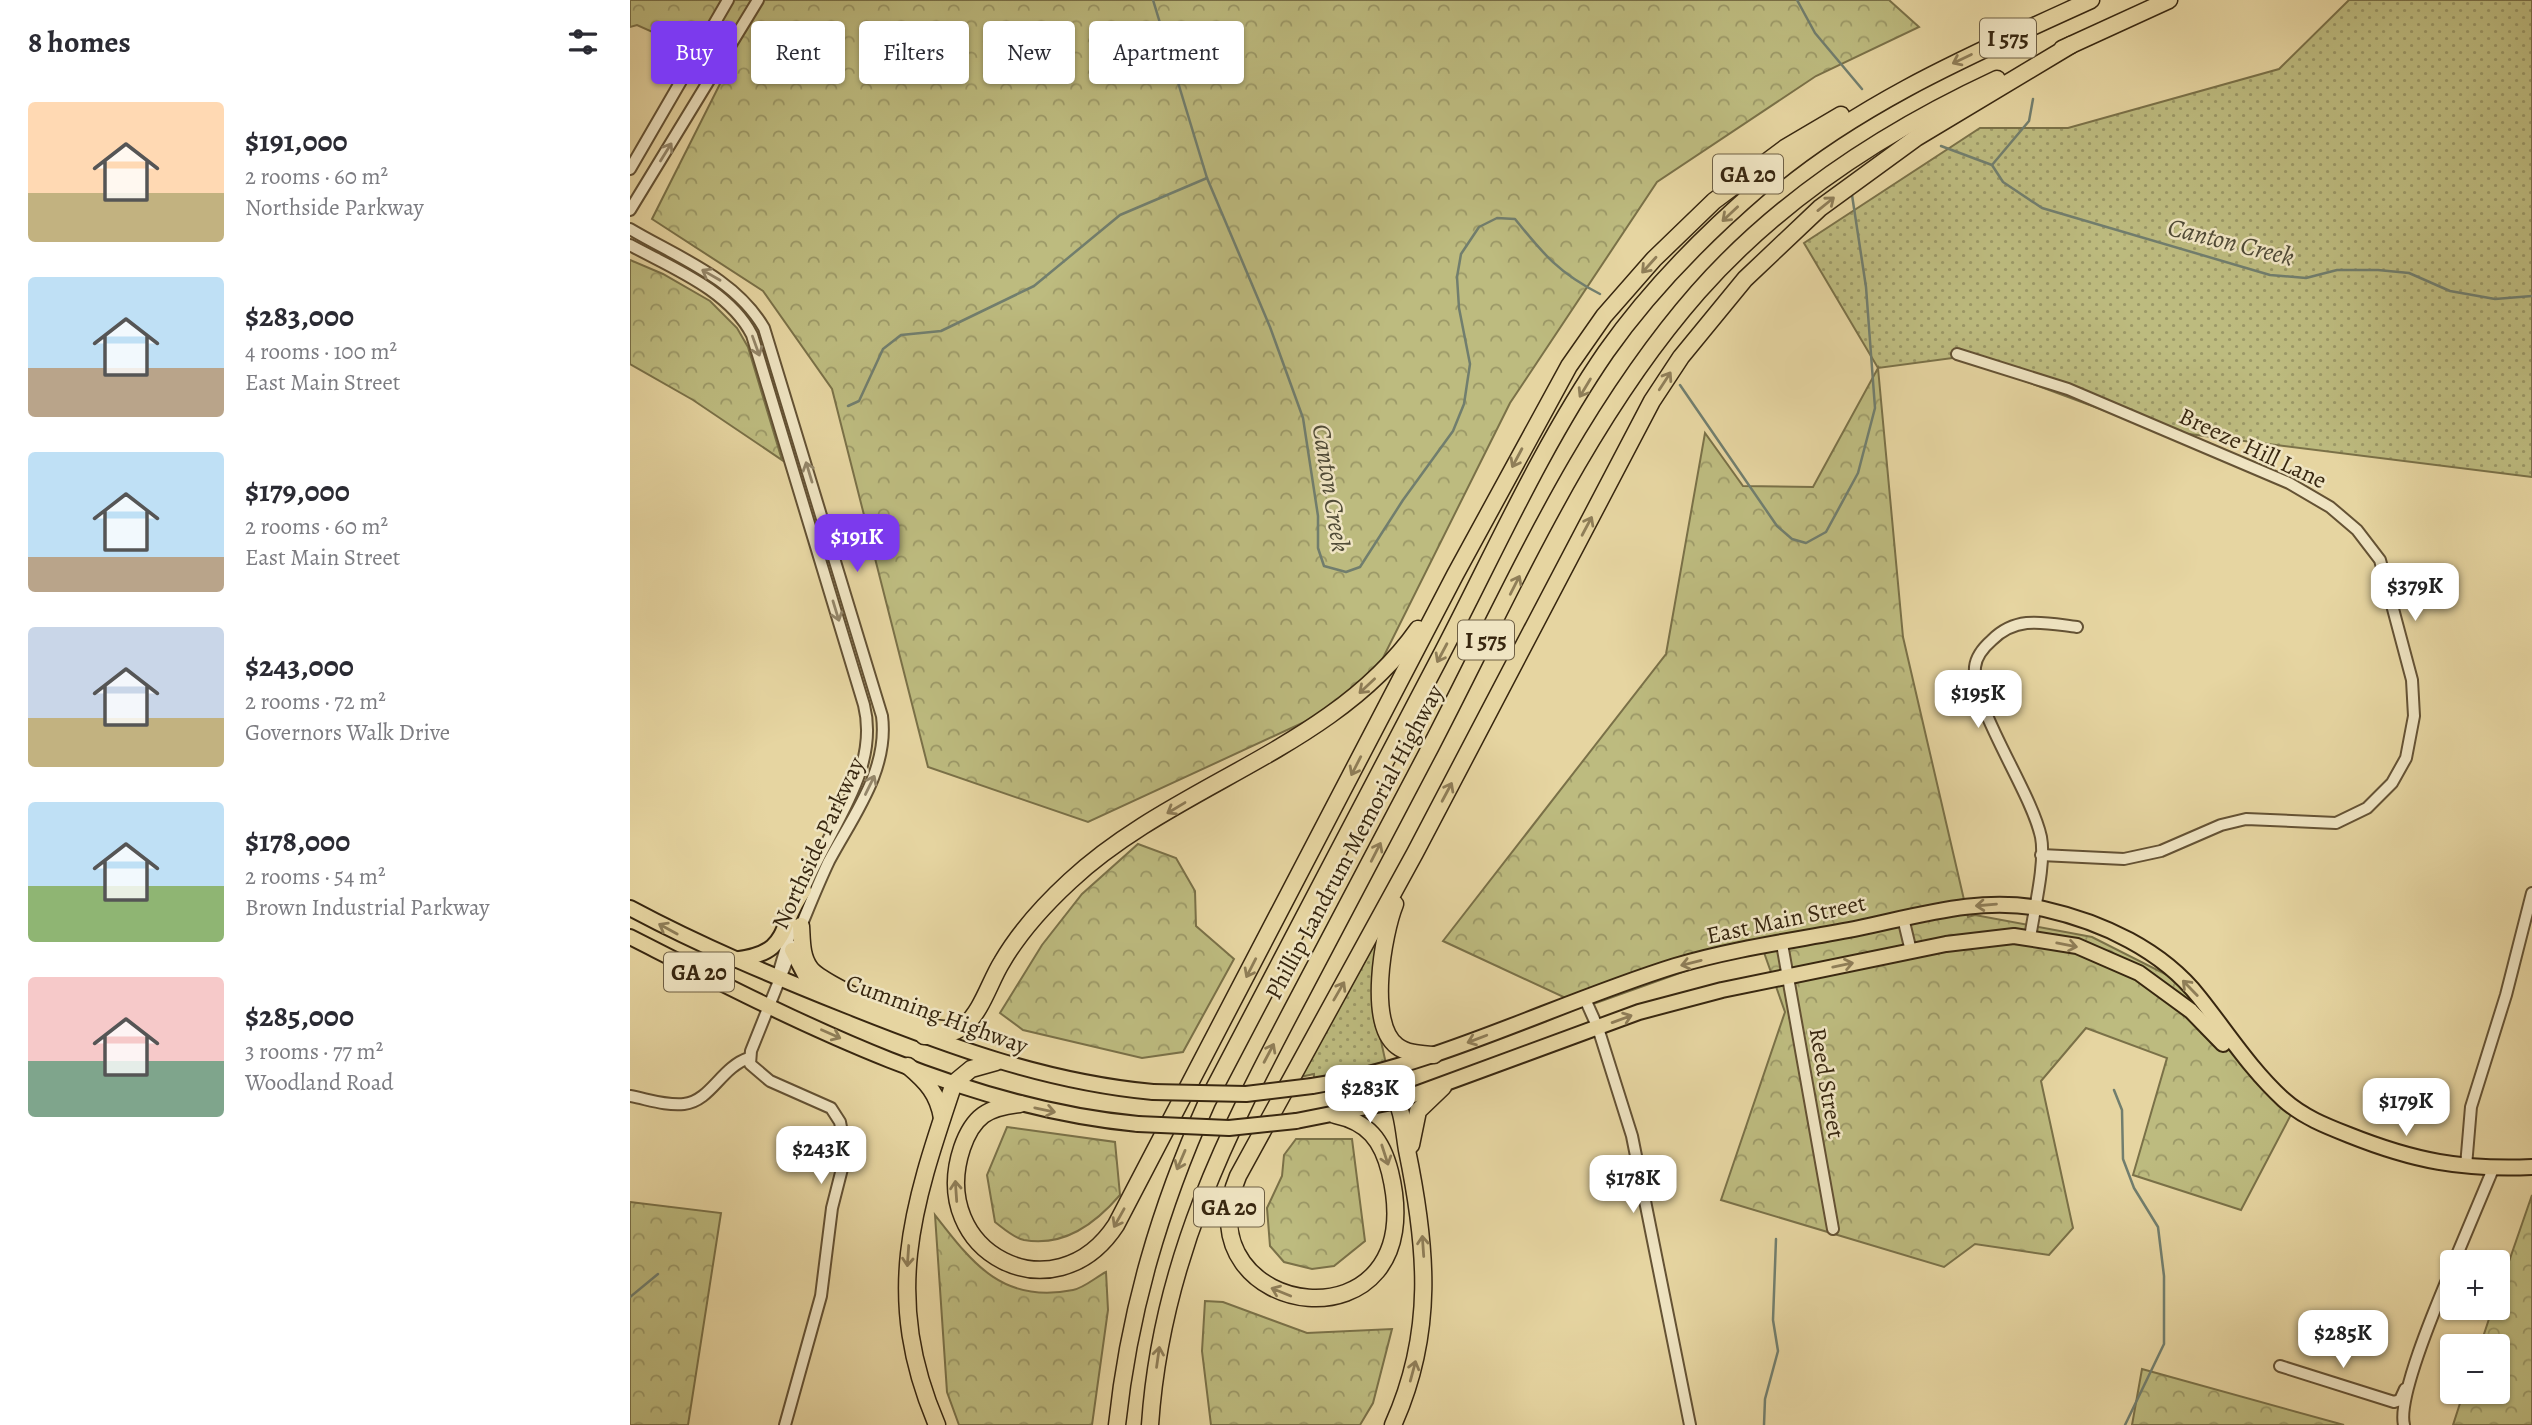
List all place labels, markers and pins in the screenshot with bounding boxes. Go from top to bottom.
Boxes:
pin: $191K [808,514,906,574]
pin: $379K [2366,564,2464,623]
pin: $195K [1929,670,2027,730]
pin: $283K [1321,1066,1419,1125]
pin: $179K [2357,1078,2455,1138]
pin: $243K [772,1126,870,1186]
pin: $178K [1584,1156,1682,1215]
pin: $285K [2294,1310,2392,1370]

